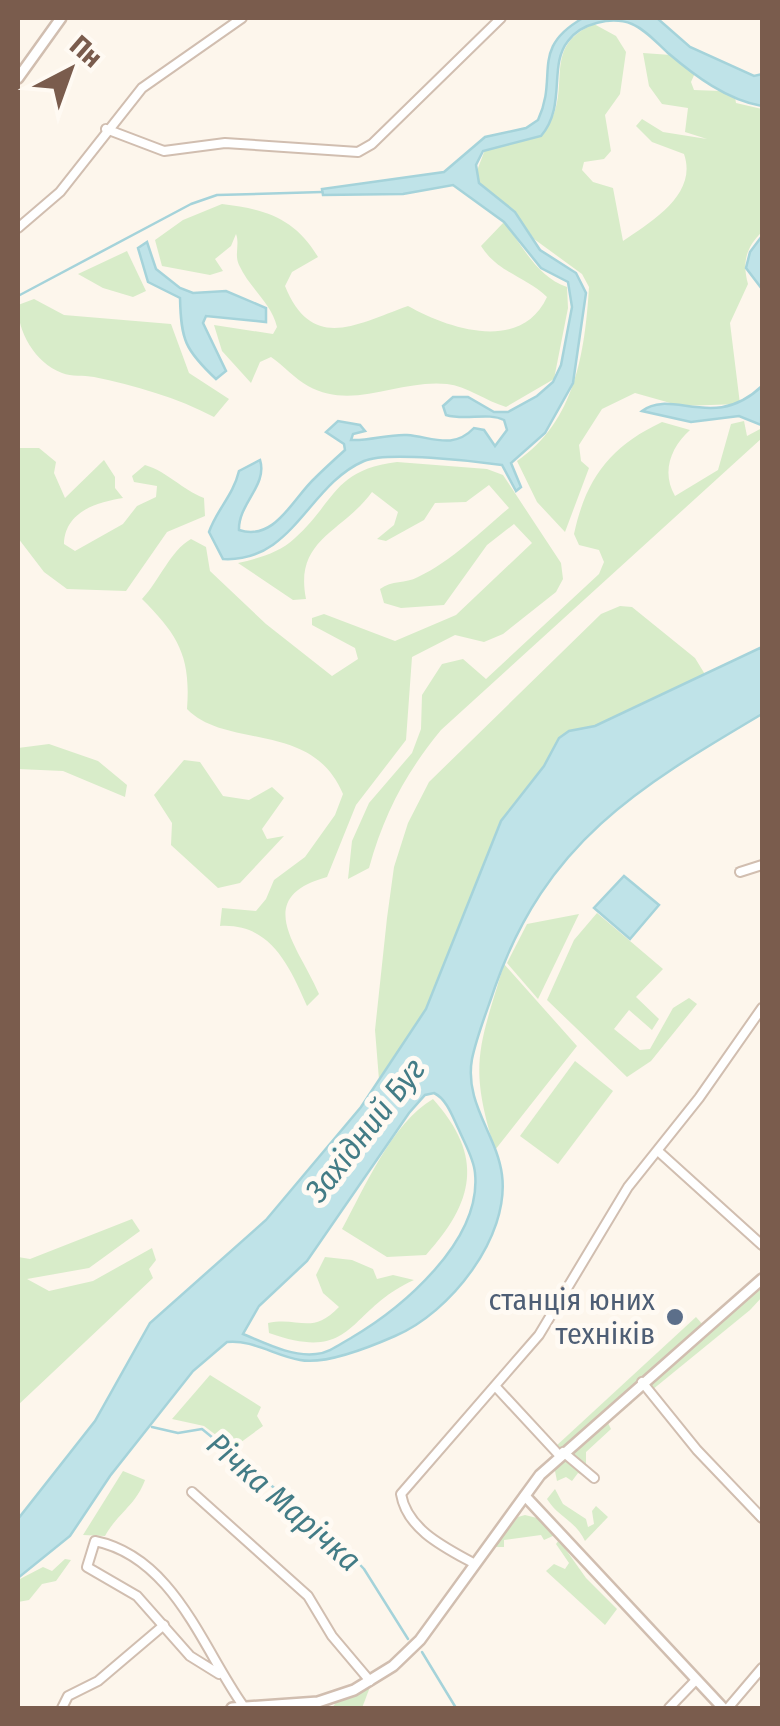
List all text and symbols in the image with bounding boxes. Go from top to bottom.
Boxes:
north arrow [20,20,120,120]
text: Пн [63,29,109,74]
water label: Західний Буг [297,1051,433,1210]
place label: станція юних техніків [488,1282,656,1352]
marker: станція юних техніків [664,1306,686,1328]
water label: Річка Марічка [199,1425,369,1579]

